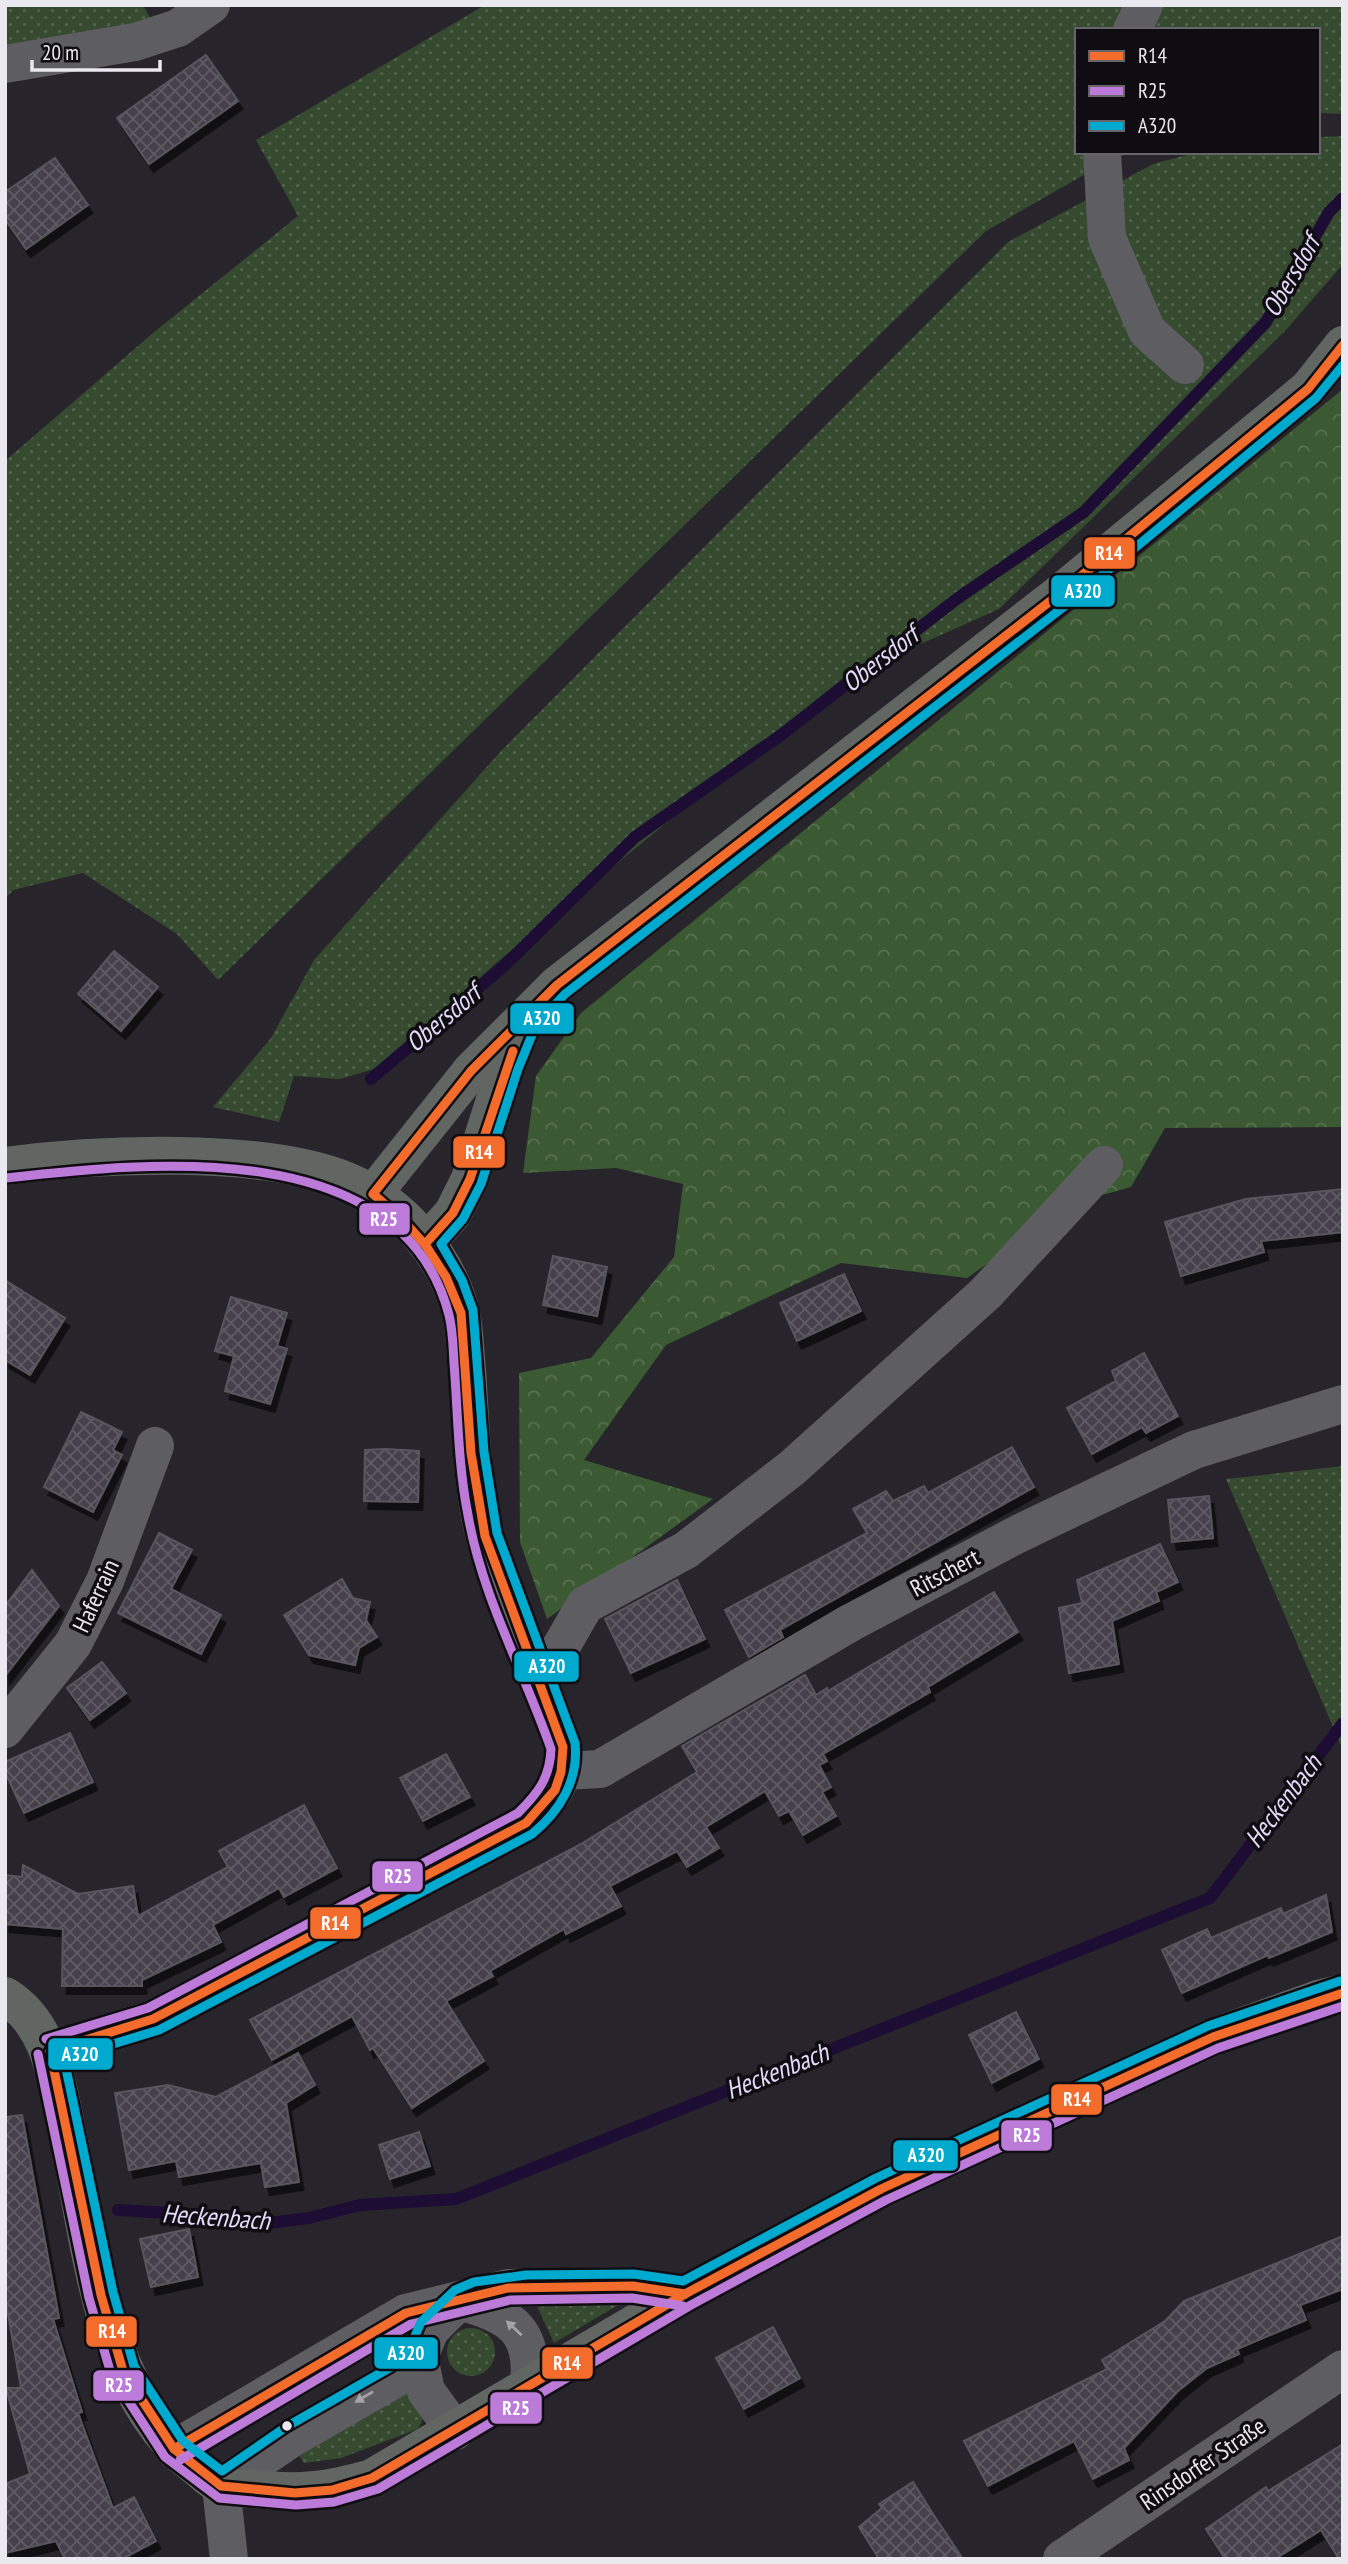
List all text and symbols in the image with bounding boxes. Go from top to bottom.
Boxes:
scale bar [32,28,159,72]
legend [1075,28,1320,154]
text: 20 m [42,39,79,66]
text: R14 [1138,42,1168,69]
text: R25 [1138,77,1167,104]
text: A320 [1138,112,1176,139]
water label: Obersdorf [1254,225,1330,322]
line badge: R14 [1083,536,1136,570]
text: R14 [1095,541,1123,565]
line badge: A320 [1050,574,1116,608]
text: A320 [1064,579,1101,603]
water label: Obersdorf [835,615,929,699]
water label: Obersdorf [398,973,491,1059]
line badge: A320 [509,1002,575,1035]
text: A320 [523,1006,560,1030]
line badge: R14 [452,1135,506,1169]
text: R14 [465,1140,493,1164]
line badge: R25 [358,1202,411,1236]
text: R25 [370,1207,398,1231]
street label: Ritschert [905,1541,985,1604]
street label: Haferrain [65,1554,126,1637]
line badge: A320 [513,1650,580,1683]
text: A320 [528,1654,565,1678]
water label: Heckenbach [1237,1746,1329,1854]
line badge: R25 [371,1860,424,1893]
text: R25 [384,1864,412,1888]
line badge: R14 [309,1906,362,1940]
text: R14 [321,1911,349,1935]
water label: Heckenbach [721,2034,835,2106]
line badge: A320 [47,2037,114,2071]
text: A320 [61,2042,98,2066]
line badge: R14 [1050,2083,1103,2116]
text: R14 [1063,2087,1091,2111]
line badge: R25 [1000,2119,1053,2152]
text: R25 [1013,2123,1041,2147]
line badge: A320 [892,2139,959,2172]
text: A320 [907,2143,944,2167]
water label: Heckenbach [161,2196,273,2237]
line badge: R14 [85,2315,138,2348]
text: R14 [98,2319,126,2343]
one-way arrow [506,2320,523,2336]
line badge: A320 [373,2336,439,2370]
text: A320 [387,2341,424,2365]
line badge: R14 [541,2346,594,2380]
text: R14 [553,2351,581,2375]
line badge: R25 [92,2369,145,2402]
text: R25 [105,2373,133,2397]
one-way arrow [355,2391,374,2403]
line badge: R25 [489,2391,543,2425]
text: R25 [502,2396,530,2420]
street label: Rinsdorfer Straße [1134,2410,1271,2517]
unlabelled marker [280,2419,294,2433]

